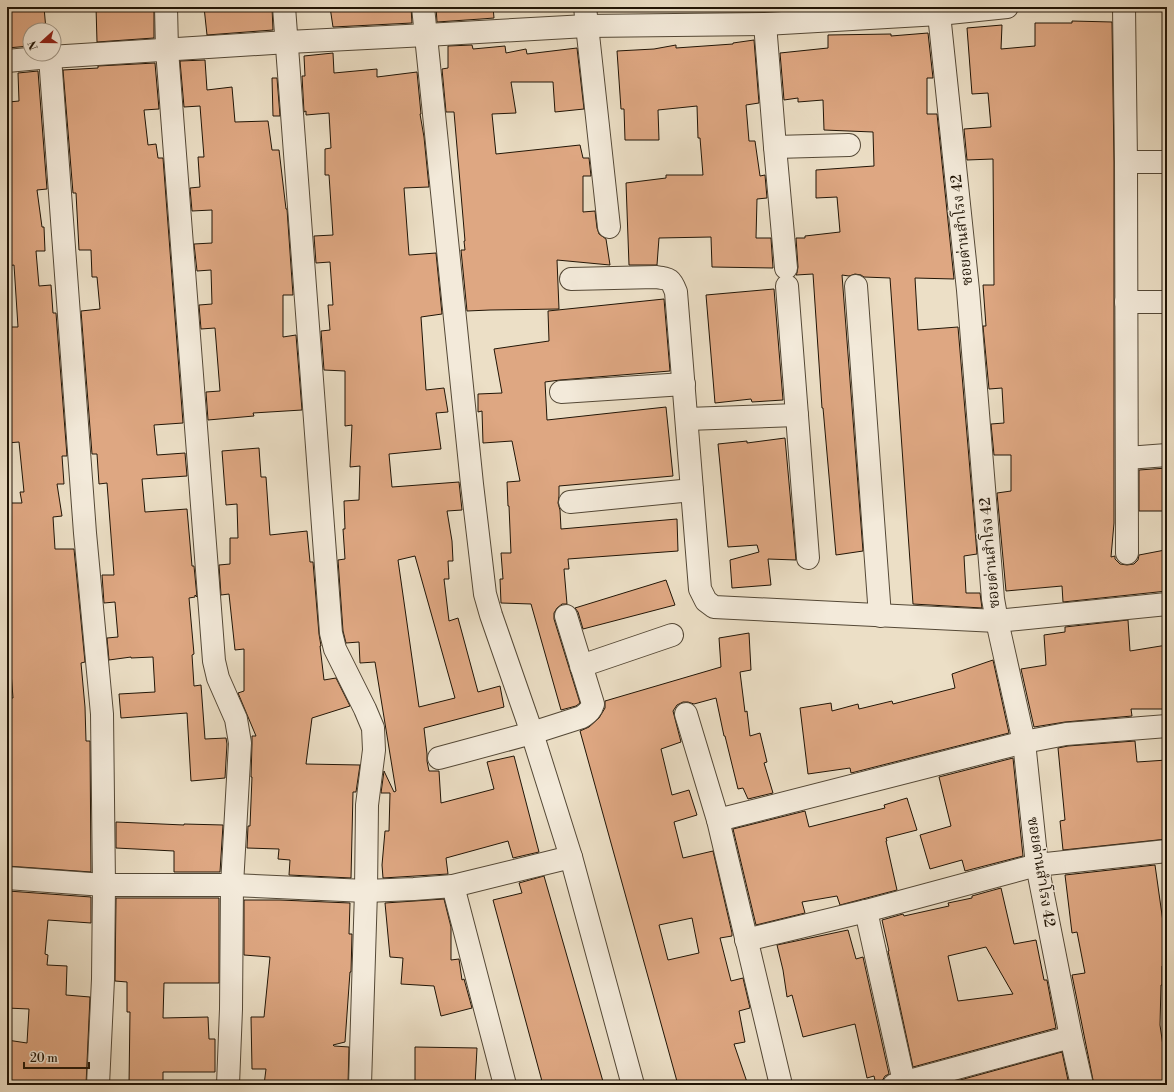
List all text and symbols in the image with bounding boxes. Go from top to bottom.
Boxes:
north arrow [22,22,62,62]
text: N [25,38,42,52]
street label: ซอยด่านสำโรง 42 [945,174,977,287]
street label: ซอยด่านสำโรง 42 [974,497,1004,610]
street label: ซอยด่านสำโรง 42 [1023,815,1061,929]
scale bar [24,1044,89,1070]
text: 20 m [30,1051,58,1066]

